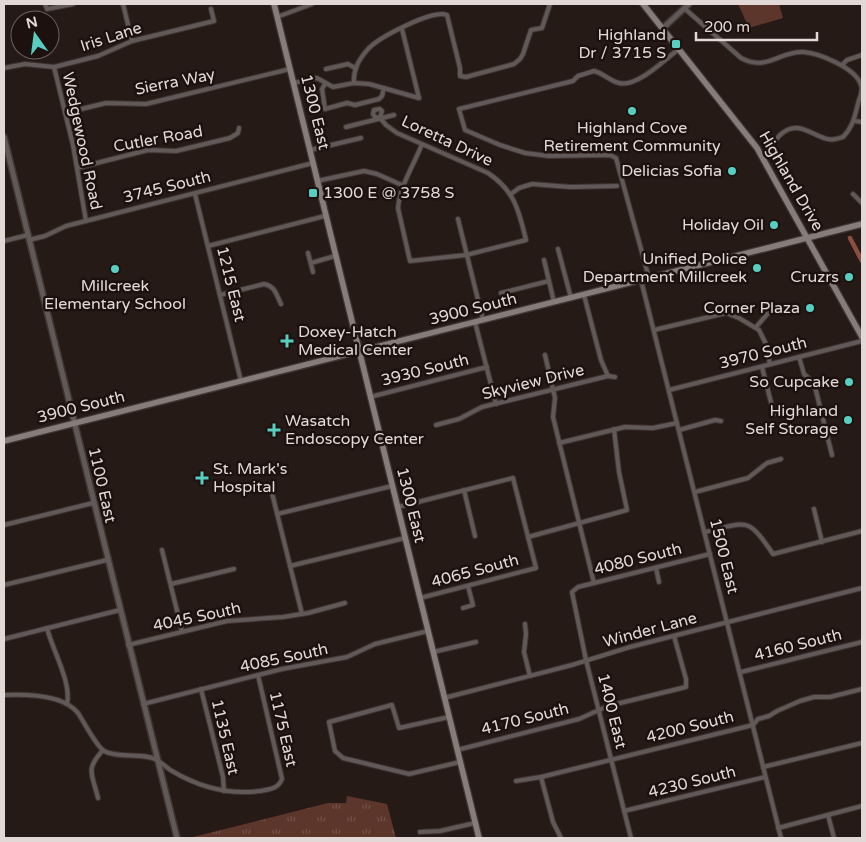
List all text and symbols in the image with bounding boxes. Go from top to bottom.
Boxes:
north arrow [10,10,60,60]
scale bar [696,10,817,42]
text: N [24,13,39,32]
street label: Iris Lane [78,18,144,56]
text: 200 m [704,18,750,36]
place label: Highland Dr / 3715 S [578,25,666,63]
marker: Highland Dr / 3715 S [670,38,682,50]
street label: Sierra Way [133,64,217,100]
street label: Wedgewood Road [58,70,106,212]
street label: 1300 East [296,72,334,152]
marker: Highland Cove Retirement Community [626,105,638,117]
street label: Loretta Drive [398,111,496,171]
place label: Highland Cove Retirement Community [543,118,721,156]
street label: Cutler Road [112,121,204,157]
street label: Highland Drive [754,127,828,235]
place label: Delicias Sofia [621,161,722,181]
marker: Delicias Sofia [726,165,738,177]
street label: 3745 South [121,166,213,208]
place label: 1300 E @ 3758 S [323,183,455,203]
marker: 1300 E @ 3758 S [307,187,319,199]
place label: Holiday Oil [682,215,764,235]
marker: Holiday Oil [768,219,780,231]
street label: 1215 East [212,244,250,324]
place label: Unified Police Department Millcreek [583,249,747,287]
marker: Unified Police Department Millcreek [751,262,763,274]
marker: Millcreek Elementary School [109,263,121,275]
place label: Cruzrs [790,267,839,287]
marker: Cruzrs [843,271,855,283]
place label: Millcreek Elementary School [44,276,186,314]
street label: 3900 South [427,288,519,330]
place label: Corner Plaza [704,298,800,318]
marker: Corner Plaza [804,302,816,314]
place label: Doxey-Hatch Medical Center [298,322,414,360]
street label: 3970 South [717,332,809,374]
marker: Doxey-Hatch Medical Center [280,334,294,348]
street label: 3930 South [379,349,471,391]
street label: Skyview Drive [480,360,586,404]
place label: So Cupcake [749,372,839,392]
marker: So Cupcake [843,376,855,388]
street label: 3900 South [35,386,127,428]
place label: Highland Self Storage [745,401,838,439]
place label: Wasatch Endoscopy Center [285,411,425,449]
marker: Highland Self Storage [842,414,854,426]
marker: Wasatch Endoscopy Center [267,423,281,437]
street label: 1100 East [84,445,120,525]
place label: St. Mark's Hospital [213,459,287,497]
street label: 1300 East [392,465,430,545]
marker: St. Mark's Hospital [195,471,209,485]
street label: 1500 East [705,516,743,596]
street label: 4080 South [592,538,684,580]
street label: 4065 South [429,550,521,592]
street label: 4045 South [151,598,243,636]
street label: Winder Lane [601,608,699,652]
street label: 4160 South [752,624,844,666]
street label: 4085 South [238,639,330,677]
street label: 1400 East [593,671,631,751]
street label: 1175 East [265,689,301,769]
street label: 1135 East [207,697,243,777]
street label: 4170 South [479,698,571,740]
street label: 4200 South [644,706,736,748]
street label: 4230 South [646,761,738,803]

